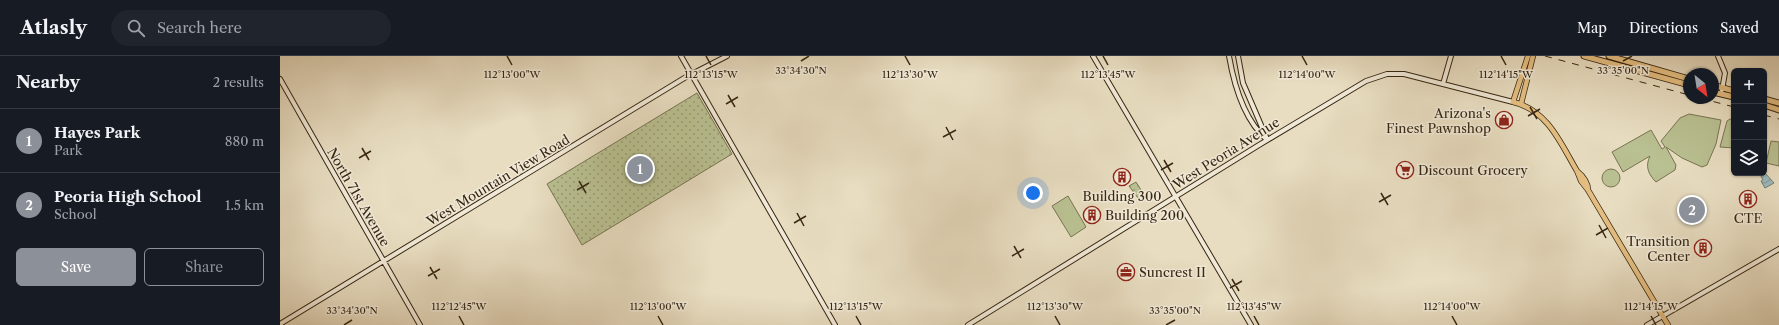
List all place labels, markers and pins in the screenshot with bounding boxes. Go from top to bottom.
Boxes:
place label: Arizona's Finest Pawnshop [1386,105,1491,136]
shop icon: Arizona's Finest Pawnshop [1494,110,1514,130]
pin: 1 [627,154,653,184]
supermarket icon: Discount Grocery [1395,160,1415,180]
place label: Discount Grocery [1418,162,1528,178]
building icon: Building 300 [1112,167,1132,187]
place label: Building 300 [1083,188,1161,204]
building icon: CTE [1738,189,1758,209]
pin: 2 [1679,195,1705,225]
building icon: Building 200 [1082,205,1102,225]
place label: Building 200 [1105,207,1184,223]
place label: CTE [1734,210,1762,226]
place label: Transition Center [1626,233,1691,264]
building icon: Transition Center [1693,238,1713,258]
office icon: Suncrest II [1116,262,1136,282]
place label: Suncrest II [1139,264,1206,280]

